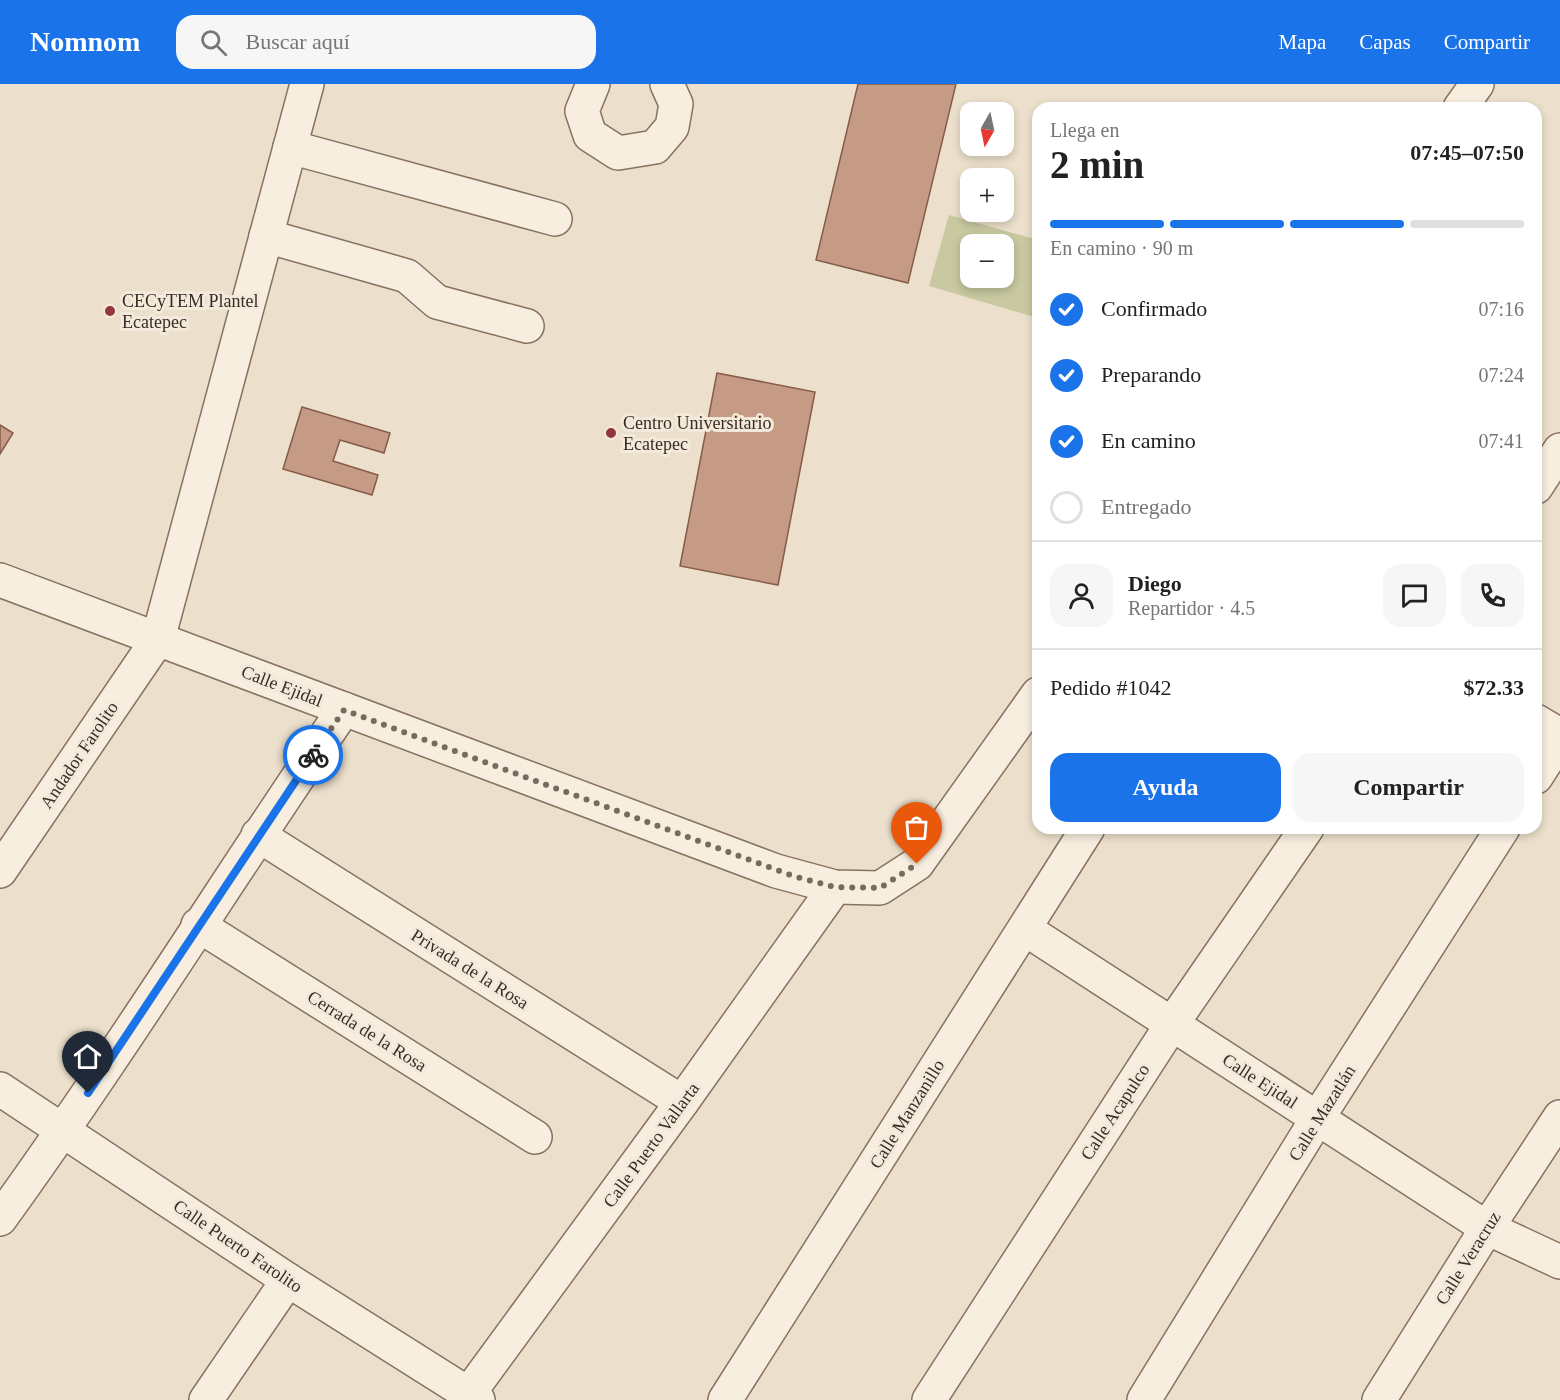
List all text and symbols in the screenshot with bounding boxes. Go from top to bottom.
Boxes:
search box [176,15,596,69]
text: Nomnom [30,26,140,57]
icon: search [197,26,230,59]
text: Buscar aquí [245,29,350,54]
text: Mapa [1279,30,1326,54]
text: Capas [1359,30,1411,54]
text: Compartir [1444,30,1530,54]
north arrow [960,102,1014,156]
map controls [960,102,1014,288]
text: Llega en [1050,119,1119,141]
text: 07:45–07:50 [1410,140,1524,165]
text: 2 min [1050,143,1144,186]
button: + [960,168,1014,222]
button: − [960,234,1014,288]
text: En camino · 90 m [1050,237,1193,259]
place label: CECyTEM Plantel Ecatepec [122,291,259,332]
icon: check [1050,293,1083,326]
text: Confirmado [1101,296,1207,321]
text: 07:16 [1478,298,1524,320]
marker: CECyTEM Plantel Ecatepec [103,304,117,318]
icon: check [1050,359,1083,392]
text: Preparando [1101,362,1201,387]
text: 07:24 [1478,364,1524,386]
place label: Centro Universitario Ecatepec [623,413,771,454]
icon: check [1050,425,1083,458]
marker: Centro Universitario Ecatepec [604,426,618,440]
text: En camino [1101,428,1196,453]
text: 07:41 [1478,430,1524,452]
text: Entregado [1101,494,1191,519]
button: person [1050,564,1113,627]
button: chat [1383,564,1446,627]
button: phone [1461,564,1524,627]
text: Diego [1128,571,1182,596]
text: Repartidor · 4.5 [1128,597,1255,619]
street label: Calle Ejidal [239,661,325,711]
text: Pedido #1042 [1050,675,1172,700]
text: $72.33 [1464,675,1524,700]
street label: Andador Farolito [36,698,122,812]
courier [283,725,343,785]
icon: bike [297,739,330,772]
button: Ayuda [1050,753,1281,822]
button: Compartir [1293,753,1524,822]
pin [891,802,942,864]
icon: bag [900,811,933,844]
street label: Privada de la Rosa [408,925,532,1013]
street label: Cerrada de la Rosa [304,986,430,1076]
pin [62,1031,113,1093]
icon: home [71,1040,104,1073]
street label: Calle Ejidal [1219,1049,1301,1113]
street label: Calle Manzanillo [866,1056,948,1172]
street label: Calle Acapulco [1077,1060,1153,1164]
street label: Calle Mazatlán [1285,1061,1359,1165]
street label: Calle Puerto Vallarta [599,1079,703,1211]
street label: Calle Puerto Farolito [170,1195,306,1297]
street label: Calle Veracruz [1431,1208,1505,1308]

